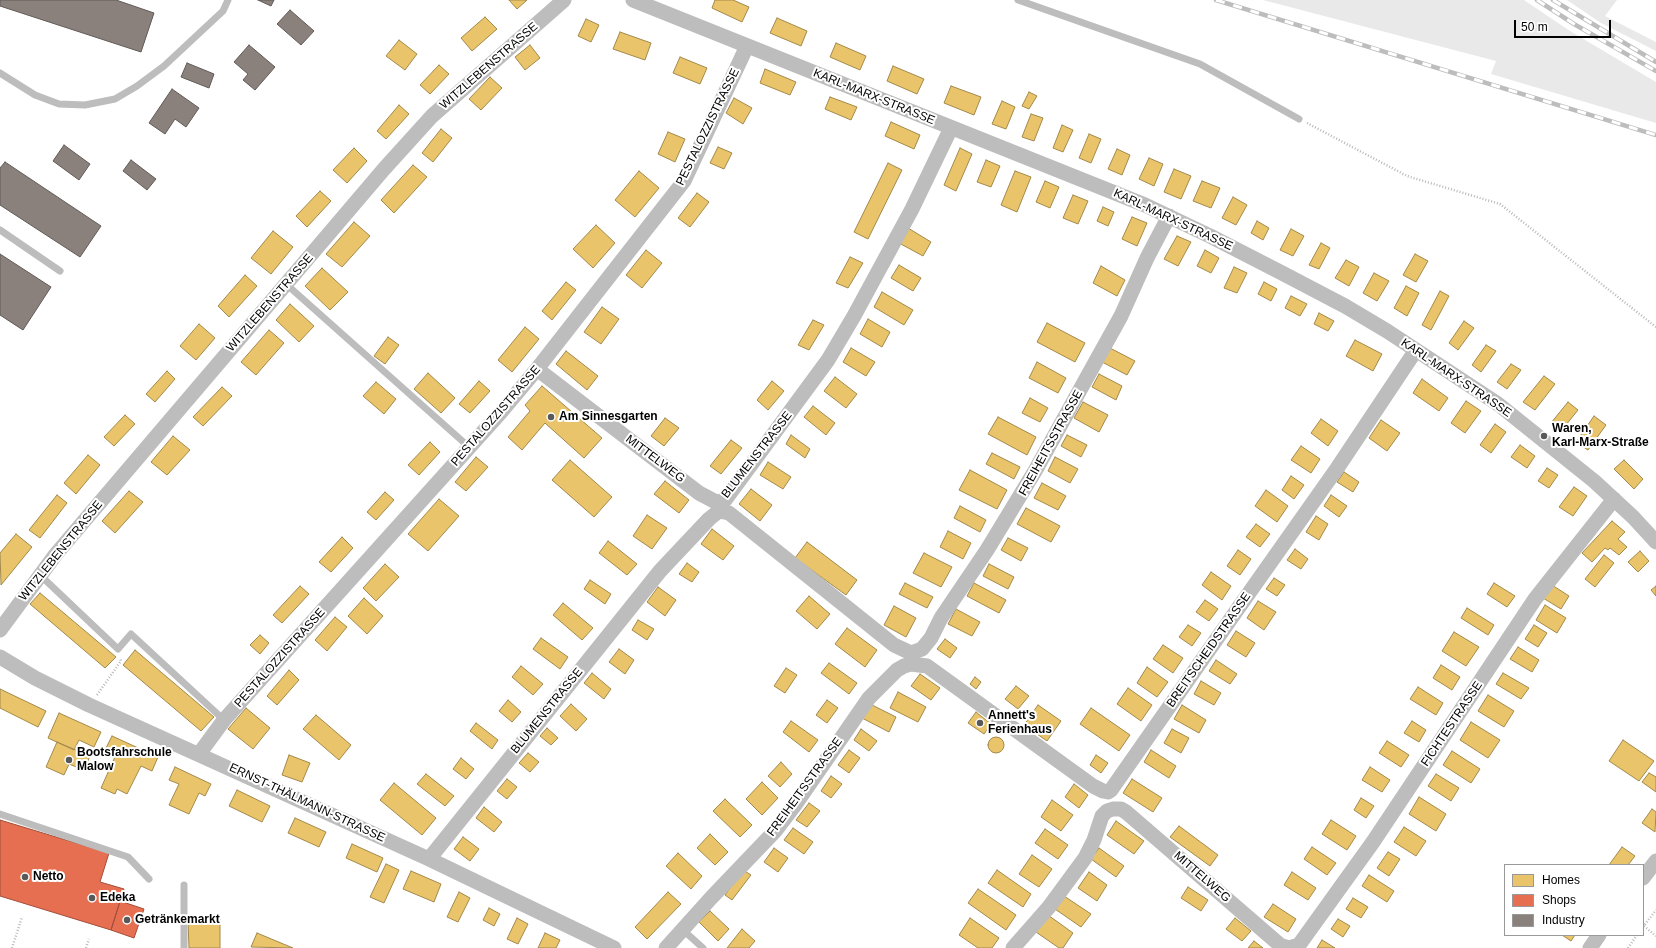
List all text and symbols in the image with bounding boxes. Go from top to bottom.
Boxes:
scale bar [1516,12,1613,38]
street label: WITZLEBENSTRASSE [437,20,541,112]
text: 50 m [1521,20,1548,34]
street label: PESTALOZZISTRASSE [673,66,743,188]
street label: KARL-MARX-STRASSE [811,66,937,128]
street label: KARL-MARX-STRASSE [1111,186,1235,254]
street label: WITZLEBENSTRASSE [224,251,316,355]
street label: KARL-MARX-STRASSE [1398,336,1514,420]
street label: PESTALOZZISTRASSE [448,363,544,469]
street label: FREIHEITSSTRASSE [1016,388,1086,498]
street label: BLUMENSTRASSE [719,409,795,501]
place label: Am Sinnesgarten [559,410,658,424]
marker: Am Sinnesgarten [546,412,556,422]
place label: Waren, Karl-Marx-Straße [1552,422,1649,450]
marker: Waren, Karl-Marx-Straße [1539,431,1549,441]
street label: MITTELWEG [623,432,687,486]
street label: WITZLEBENSTRASSE [16,498,106,604]
street label: BREITSCHEIDSTRASSE [1164,590,1254,710]
street label: PESTALOZZISTRASSE [232,605,328,711]
street label: BLUMENSTRASSE [508,665,586,757]
street label: FICHTESTRASSE [1418,679,1486,769]
place label: Annett's Ferienhaus [988,709,1052,737]
marker: Annett's Ferienhaus [975,718,985,728]
street label: FREIHEITSSTRASSE [764,735,846,839]
place label: Bootsfahrschule Malow [77,746,172,774]
marker: Bootsfahrschule Malow [64,755,74,765]
street label: ERNST-THÄLMANN-STRASSE [227,761,387,845]
street label: MITTELWEG [1171,848,1233,906]
legend [1504,864,1644,936]
place label: Netto [33,870,64,884]
marker: Netto [20,872,30,882]
text: Homes [1542,873,1580,887]
place label: Edeka [100,891,135,905]
marker: Edeka [87,893,97,903]
text: Shops [1542,893,1576,907]
place label: Getränkemarkt [135,913,220,927]
text: Industry [1542,913,1585,927]
marker: Getränkemarkt [122,915,132,925]

